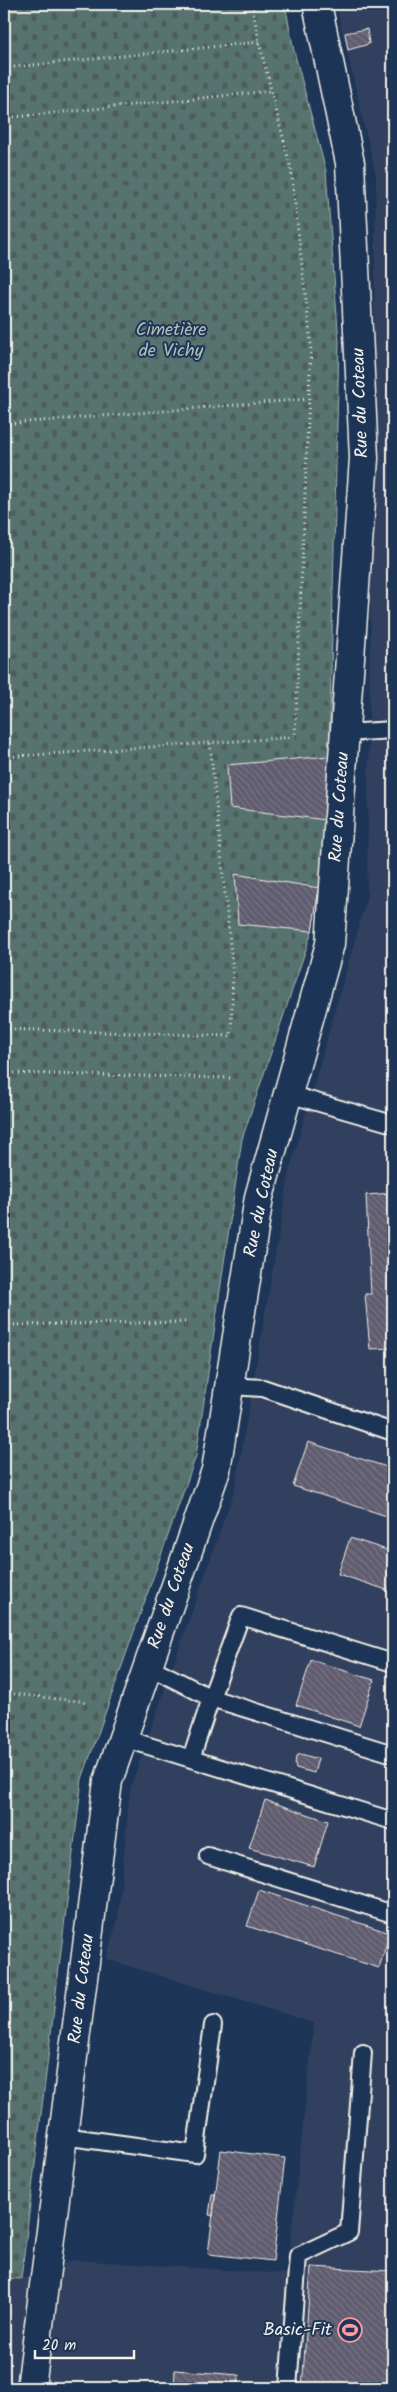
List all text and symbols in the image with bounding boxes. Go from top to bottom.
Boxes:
park label: Cimetière de Vichy [136,316,206,366]
street label: Rue du Coteau [345,347,377,459]
street label: Rue du Coteau [322,751,358,863]
street label: Rue du Coteau [236,1146,288,1260]
street label: Rue du Coteau [140,1539,204,1653]
street label: Rue du Coteau [61,1932,103,2046]
place label: Basic-Fit [263,2316,333,2345]
sports icon: Basic-Fit [337,2317,363,2343]
scale bar [35,2327,134,2359]
text: 20 m [42,2334,76,2358]

